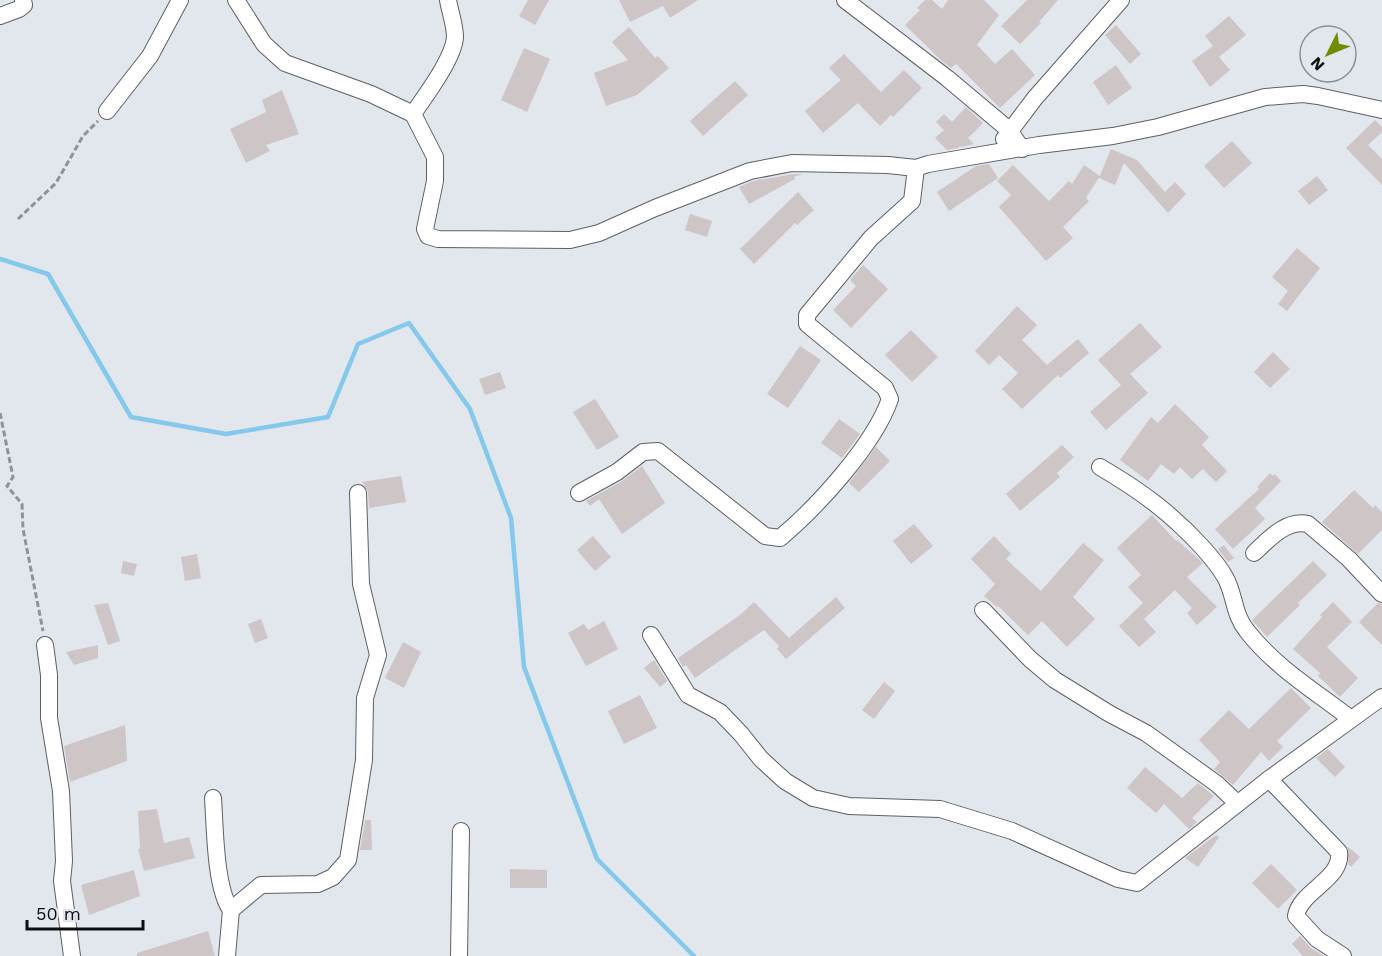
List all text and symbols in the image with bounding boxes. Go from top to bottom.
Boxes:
north arrow [1298,24,1358,84]
text: N [1306,53,1328,75]
scale bar [27,893,142,931]
text: 50 m [36,903,81,924]

